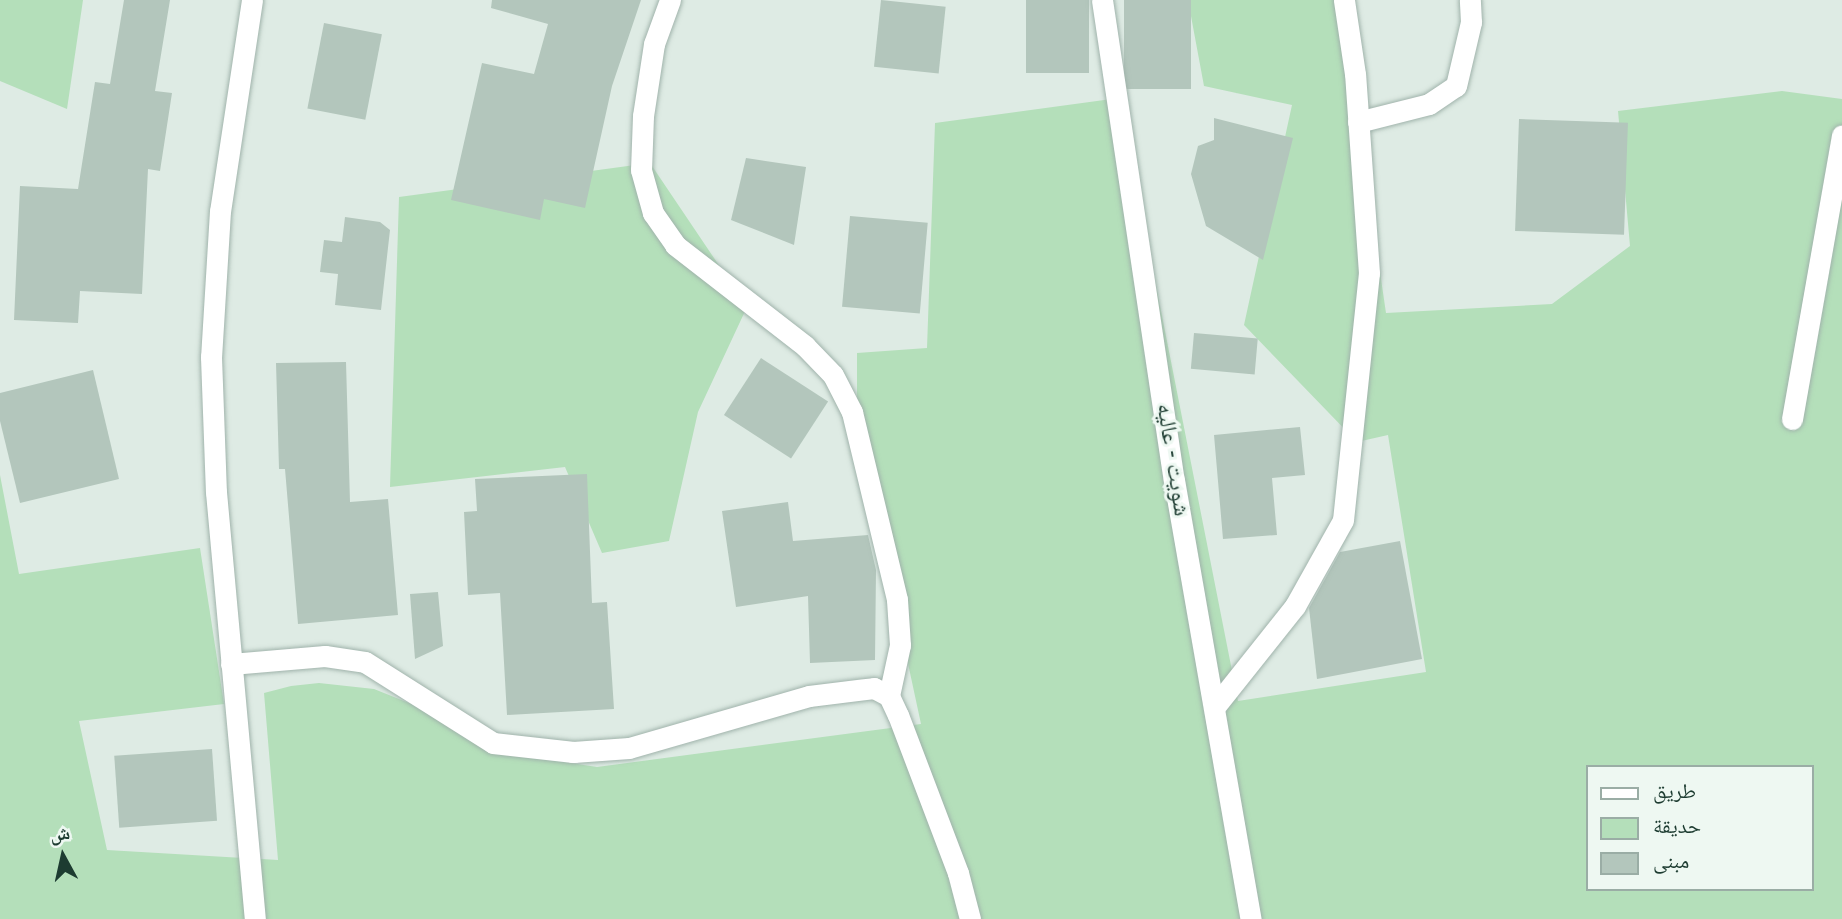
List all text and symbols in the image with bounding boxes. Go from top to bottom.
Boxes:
street label: شويت - عاليه [1148,402,1194,518]
legend [1587,765,1814,891]
text: طريق [1653,779,1696,806]
text: حديقة [1653,814,1701,841]
north arrow [28,821,98,891]
text: ش [48,822,72,848]
text: مبنى [1653,849,1689,876]

